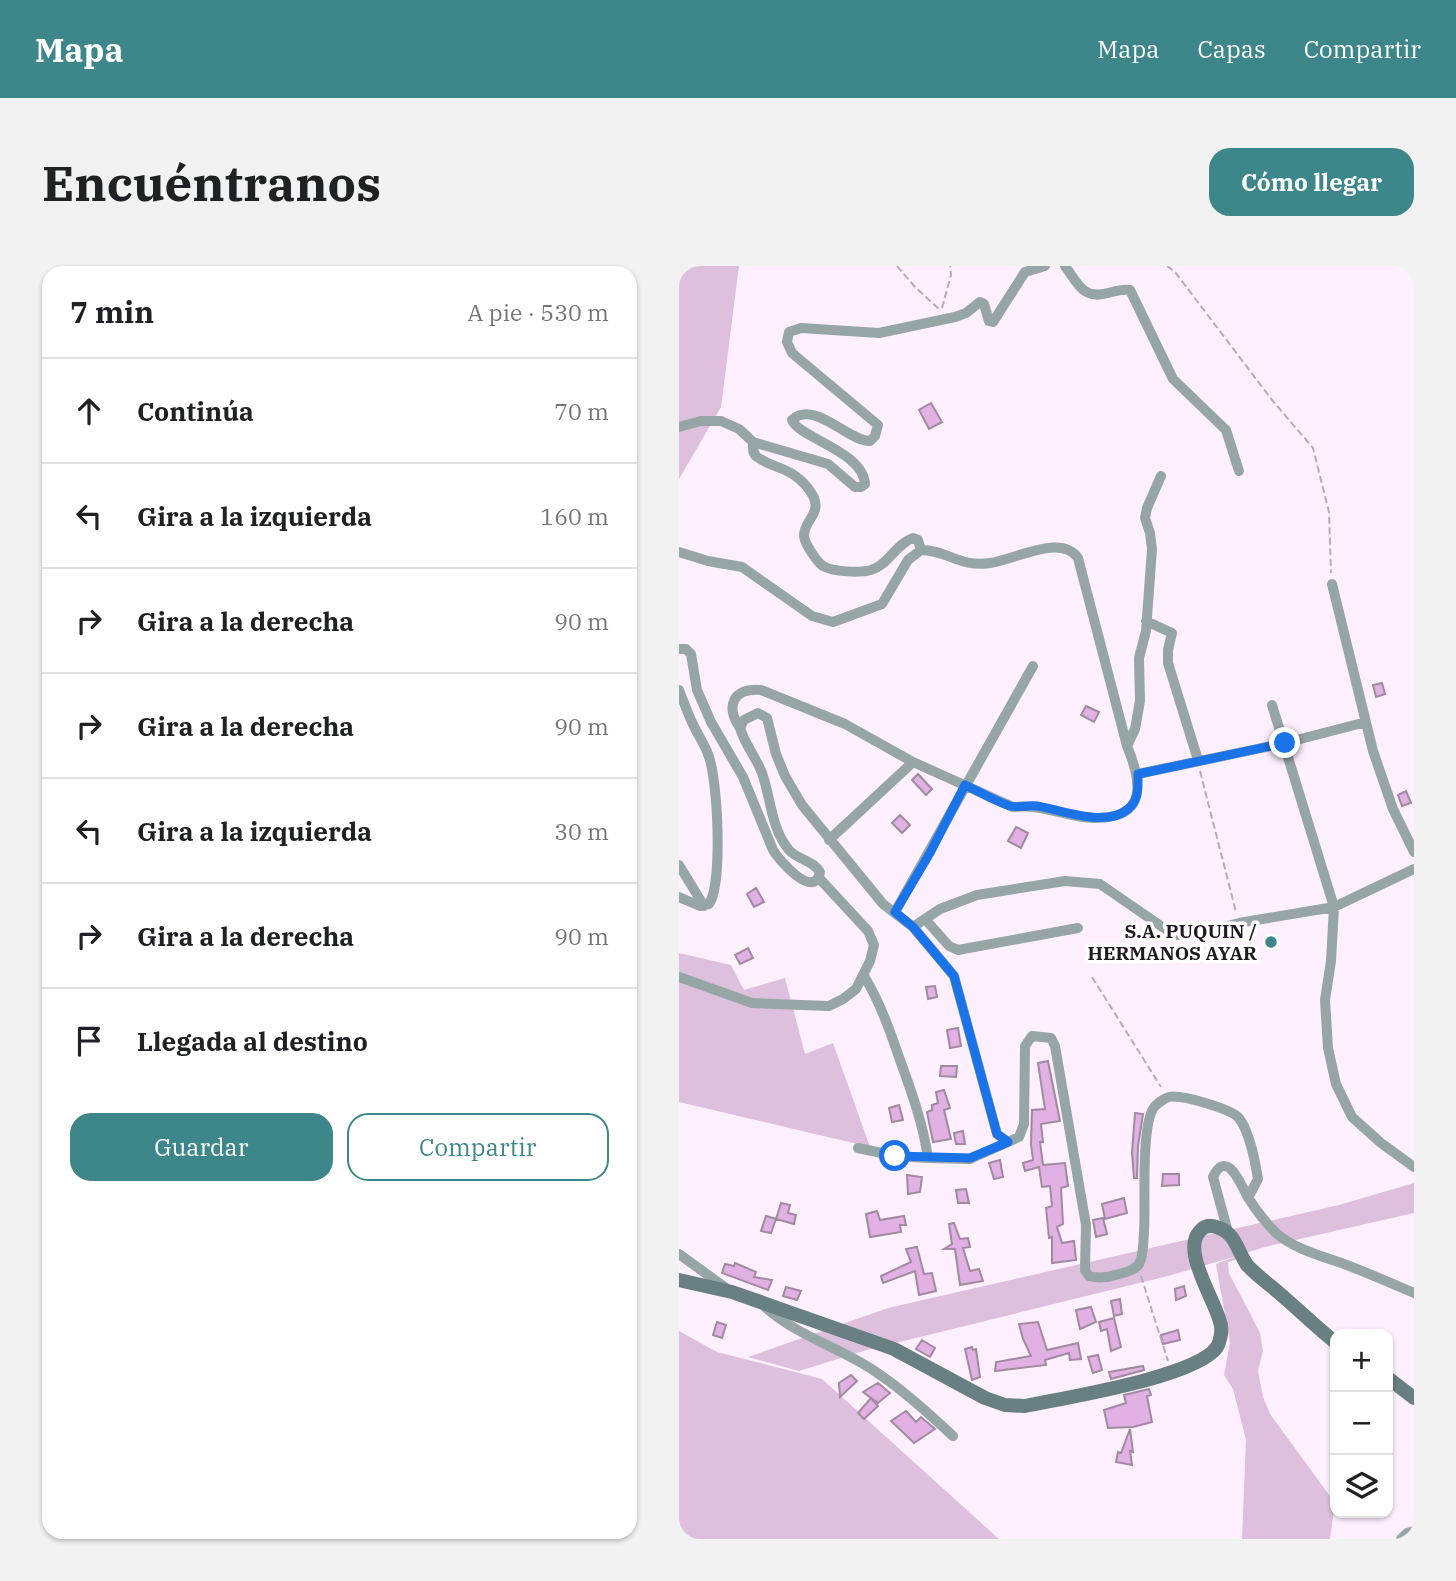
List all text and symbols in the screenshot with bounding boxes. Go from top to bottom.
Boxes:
text: Mapa [35,28,123,71]
text: Mapa [1097,33,1159,65]
text: Capas [1197,33,1266,65]
text: Compartir [1304,33,1421,65]
button: Cómo llegar [1209,148,1414,216]
text: Encuéntranos [42,151,381,214]
text: 7 min [70,292,154,331]
text: A pie · 530 m [467,297,609,327]
icon: ahead [70,392,108,430]
text: Continúa [137,394,254,428]
text: 70 m [554,396,609,426]
icon: left [70,497,108,535]
text: Gira a la izquierda [137,499,372,533]
text: 160 m [540,501,609,531]
icon: right [70,602,108,640]
text: Gira a la derecha [137,604,354,638]
text: 90 m [554,606,609,636]
icon: right [70,707,108,745]
text: Gira a la derecha [137,709,354,743]
text: 90 m [554,711,609,741]
route end [1269,727,1300,758]
icon: left [70,812,108,850]
text: Gira a la izquierda [137,814,372,848]
text: 30 m [554,816,609,846]
icon: right [70,917,108,955]
text: Gira a la derecha [137,919,354,953]
place label: S.A. PUQUIN / HERMANOS AYAR [1087,919,1257,965]
text: 90 m [554,921,609,951]
marker: S.A. PUQUIN / HERMANOS AYAR [1263,934,1279,950]
icon: arrive [70,1022,108,1060]
text: Llegada al destino [137,1024,368,1058]
button: Guardar [70,1113,333,1181]
button: Compartir [347,1113,609,1181]
route start [879,1140,910,1171]
map controls [1330,1329,1393,1518]
button: + [1330,1329,1393,1392]
button: − [1330,1392,1393,1455]
button: layers [1330,1455,1393,1518]

